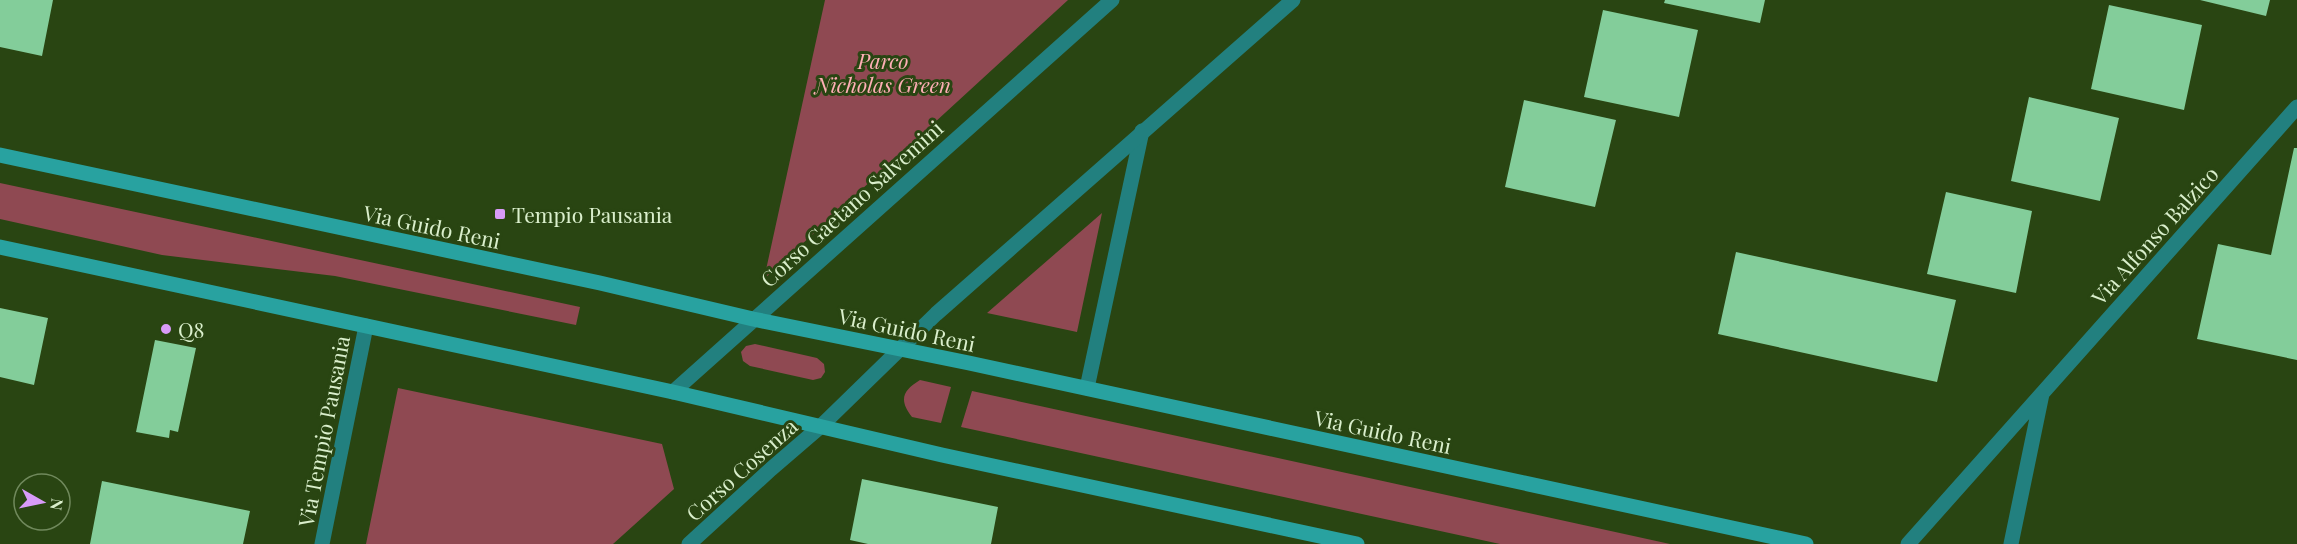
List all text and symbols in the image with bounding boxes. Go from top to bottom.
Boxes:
park label: Parco Nicholas Green [813,46,951,98]
street label: Corso Gaetano Salvemini [754,114,948,292]
street label: Via Alfonso Balzico [2084,160,2224,311]
street label: Via Guido Reni [360,198,503,254]
place label: Tempio Pausania [512,200,673,228]
marker: Tempio Pausania [493,207,507,221]
street label: Via Guido Reni [835,301,978,357]
place label: Q8 [178,315,204,343]
marker: Q8 [159,322,173,336]
street label: Via Tempio Pausania [291,333,355,530]
street label: Via Guido Reni [1311,403,1454,459]
street label: Corso Cosenza [679,411,803,526]
north arrow [12,472,72,532]
text: N [46,497,69,512]

